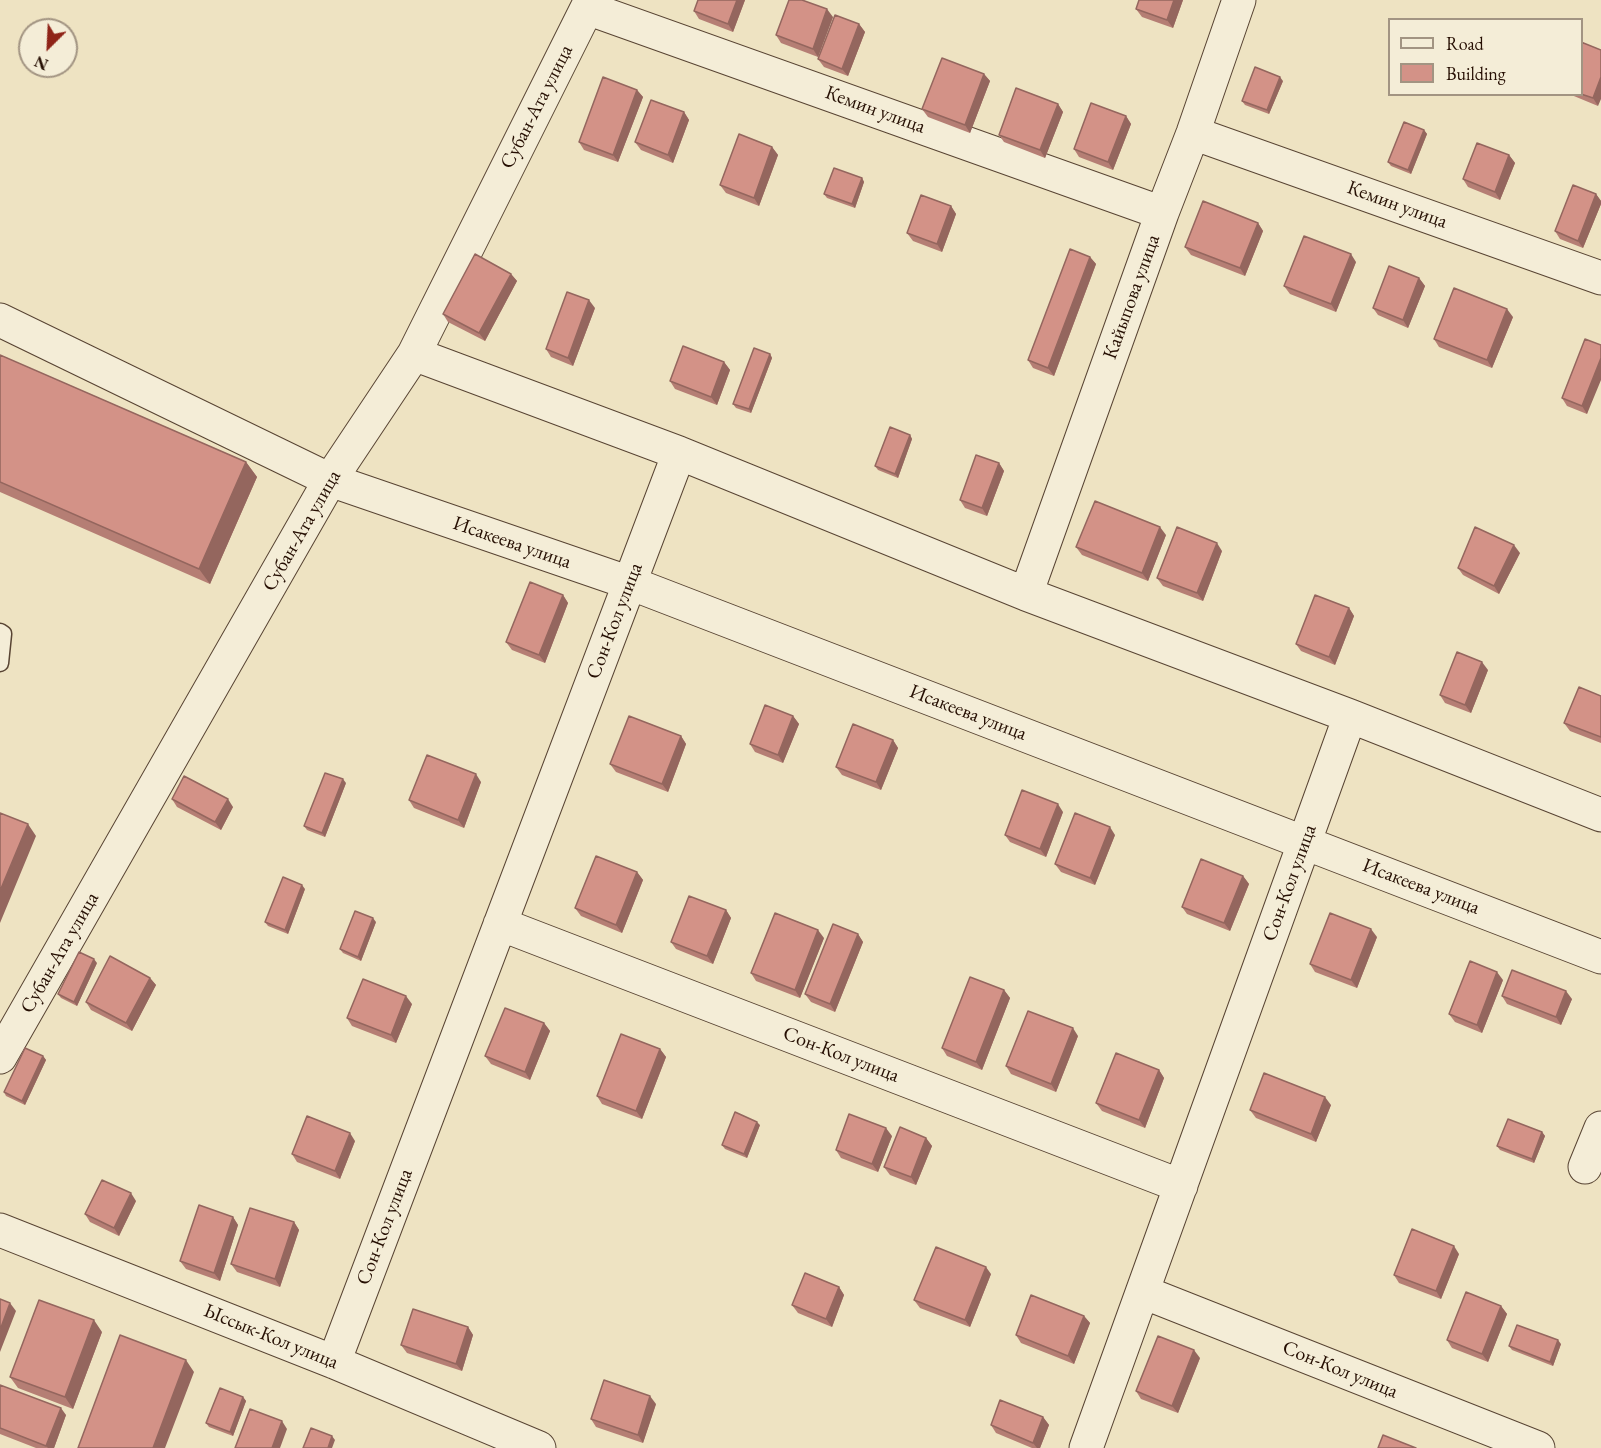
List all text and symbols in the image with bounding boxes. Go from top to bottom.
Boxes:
north arrow [18,18,78,78]
legend [1388,18,1583,96]
text: Road [1446,32,1484,55]
street label: Субан-Ата улица [495,41,579,173]
text: N [31,51,51,75]
text: Building [1446,62,1506,85]
street label: Кемин улица [822,81,928,139]
street label: Кемин улица [1344,176,1450,234]
street label: Кайыпова улица [1098,231,1166,363]
street label: Субан-Ата улица [258,466,346,596]
street label: Исакеева улица [450,512,574,574]
street label: Сон-Кол улица [582,559,648,683]
street label: Исакеева улица [906,680,1030,746]
street label: Сон-Кол улица [1258,821,1322,945]
street label: Исакеева улица [1359,854,1483,920]
street label: Субан-Ата улица [16,888,104,1018]
street label: Сон-Кол улица [779,1022,903,1088]
street label: Сон-Кол улица [352,1165,418,1289]
street label: Ыссык-Кол улица [200,1299,342,1375]
street label: Сон-Кол улица [1279,1336,1401,1404]

